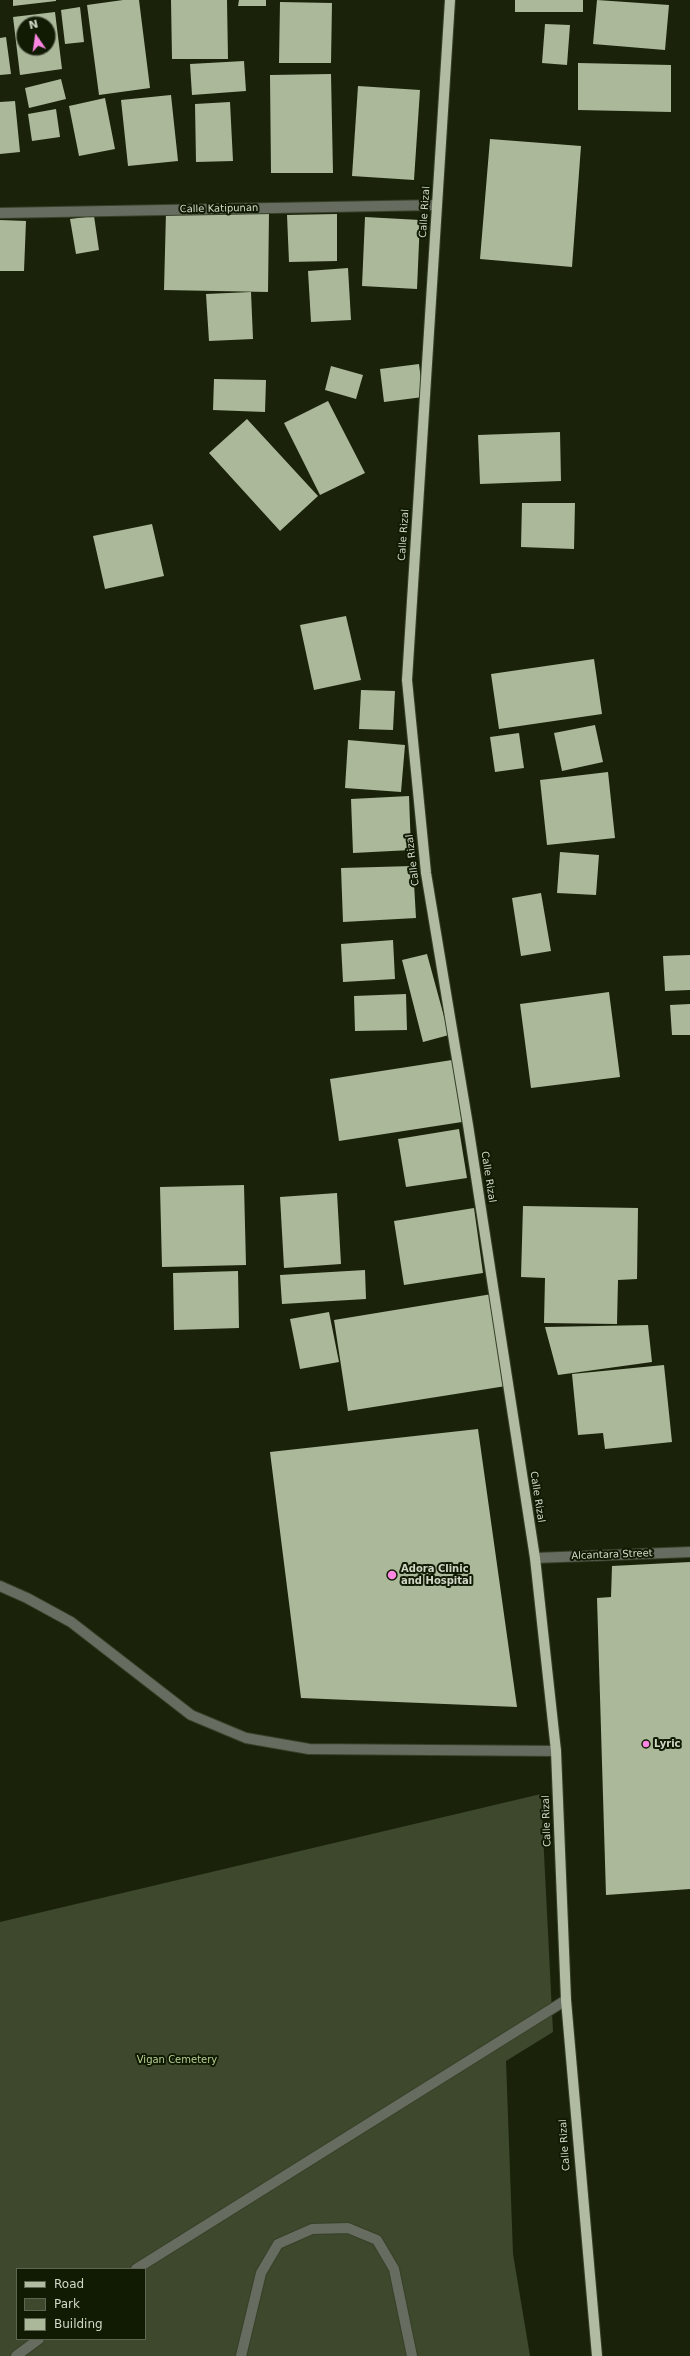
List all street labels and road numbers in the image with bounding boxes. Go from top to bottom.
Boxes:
street label: Calle Rizal [417,186,433,238]
street label: Calle Katipunan [180,202,258,216]
street label: Calle Rizal [396,509,412,561]
street label: Calle Rizal [404,834,422,886]
street label: Calle Rizal [478,1150,498,1204]
street label: Calle Rizal [527,1470,547,1524]
street label: Alcantara Street [571,1548,653,1562]
street label: Calle Rizal [540,1795,554,1847]
street label: Calle Rizal [557,2119,573,2171]

